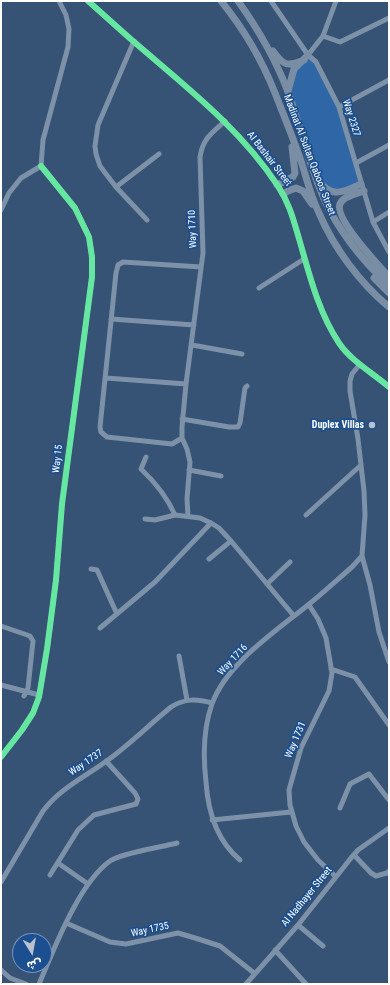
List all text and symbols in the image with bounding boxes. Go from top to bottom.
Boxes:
street label: Madinat Al Sultan Qaboos Street [280,93,338,217]
street label: Way 2327 [339,98,363,138]
street label: Al Bashair Street [244,129,294,189]
street label: Way 1710 [186,210,200,248]
place label: Duplex Villas [312,419,364,431]
marker: Duplex Villas [367,420,377,430]
street label: Way 15 [50,444,66,474]
street label: Way 1716 [216,642,250,678]
street label: Way 1731 [283,720,309,760]
street label: Way 1737 [67,747,105,779]
street label: Al Nadhayer Street [279,865,335,929]
street label: Way 1735 [130,920,170,940]
north arrow [12,933,52,973]
text: ش [26,956,43,972]

